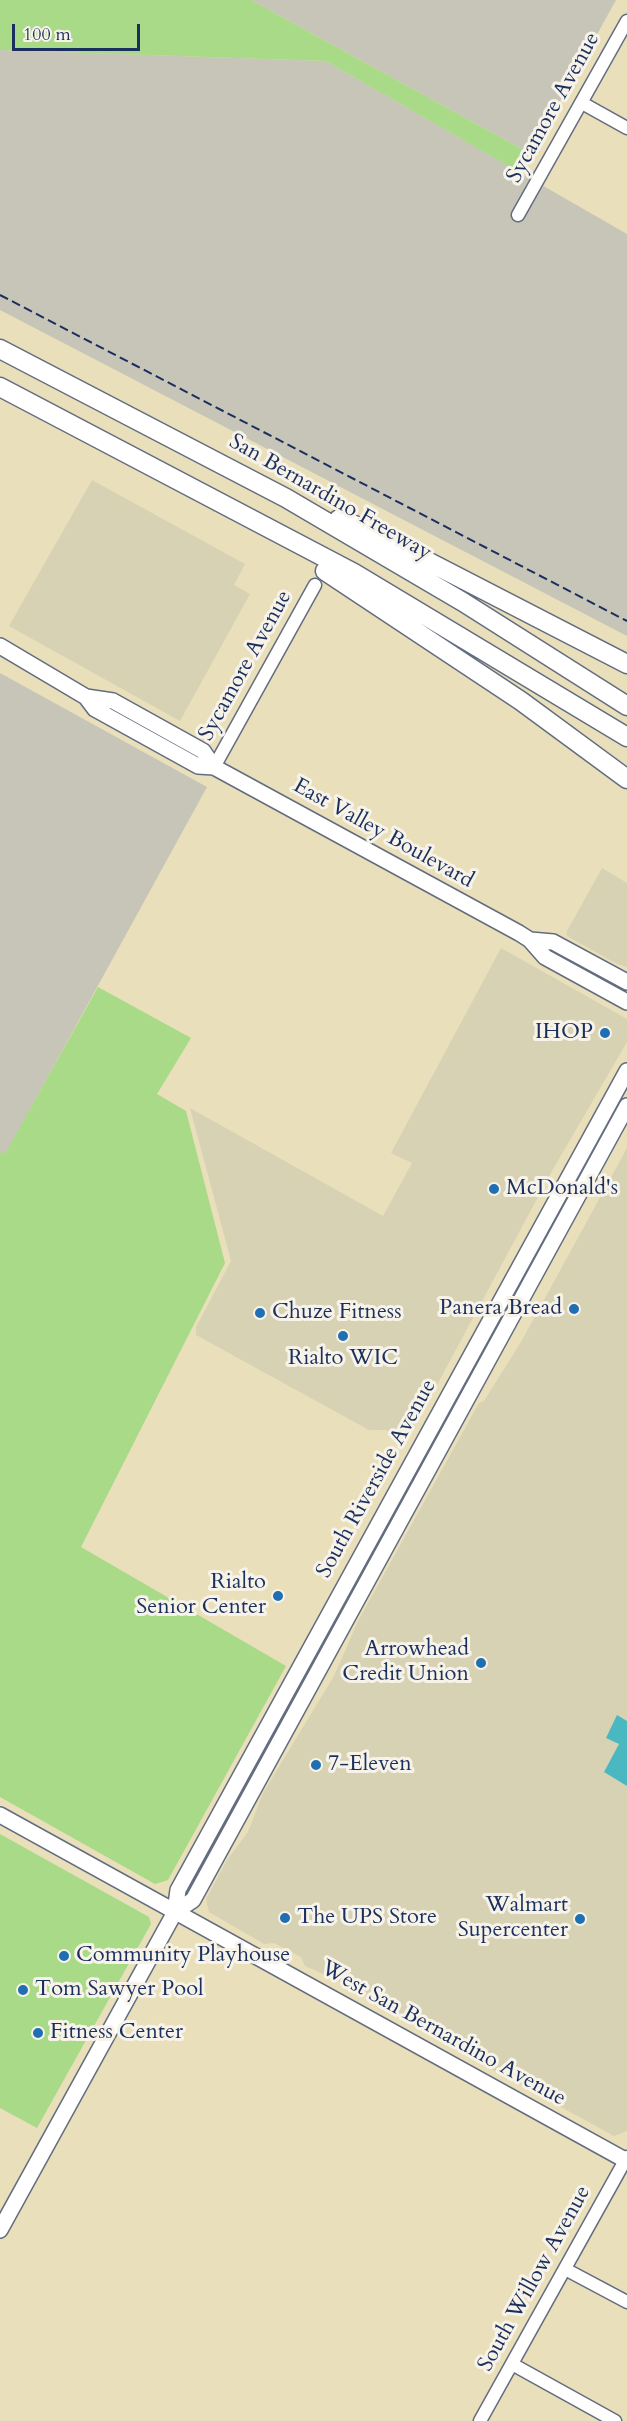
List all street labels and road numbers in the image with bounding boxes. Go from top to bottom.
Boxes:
street label: Sycamore Avenue [502,28,606,188]
street label: San Bernardino Freeway [224,429,436,567]
street label: Sycamore Avenue [194,586,298,746]
street label: East Valley Boulevard [288,773,478,895]
street label: South Riverside Avenue [311,1375,443,1583]
street label: West San Bernardino Avenue [316,1956,570,2112]
street label: South Willow Avenue [473,2181,597,2377]

